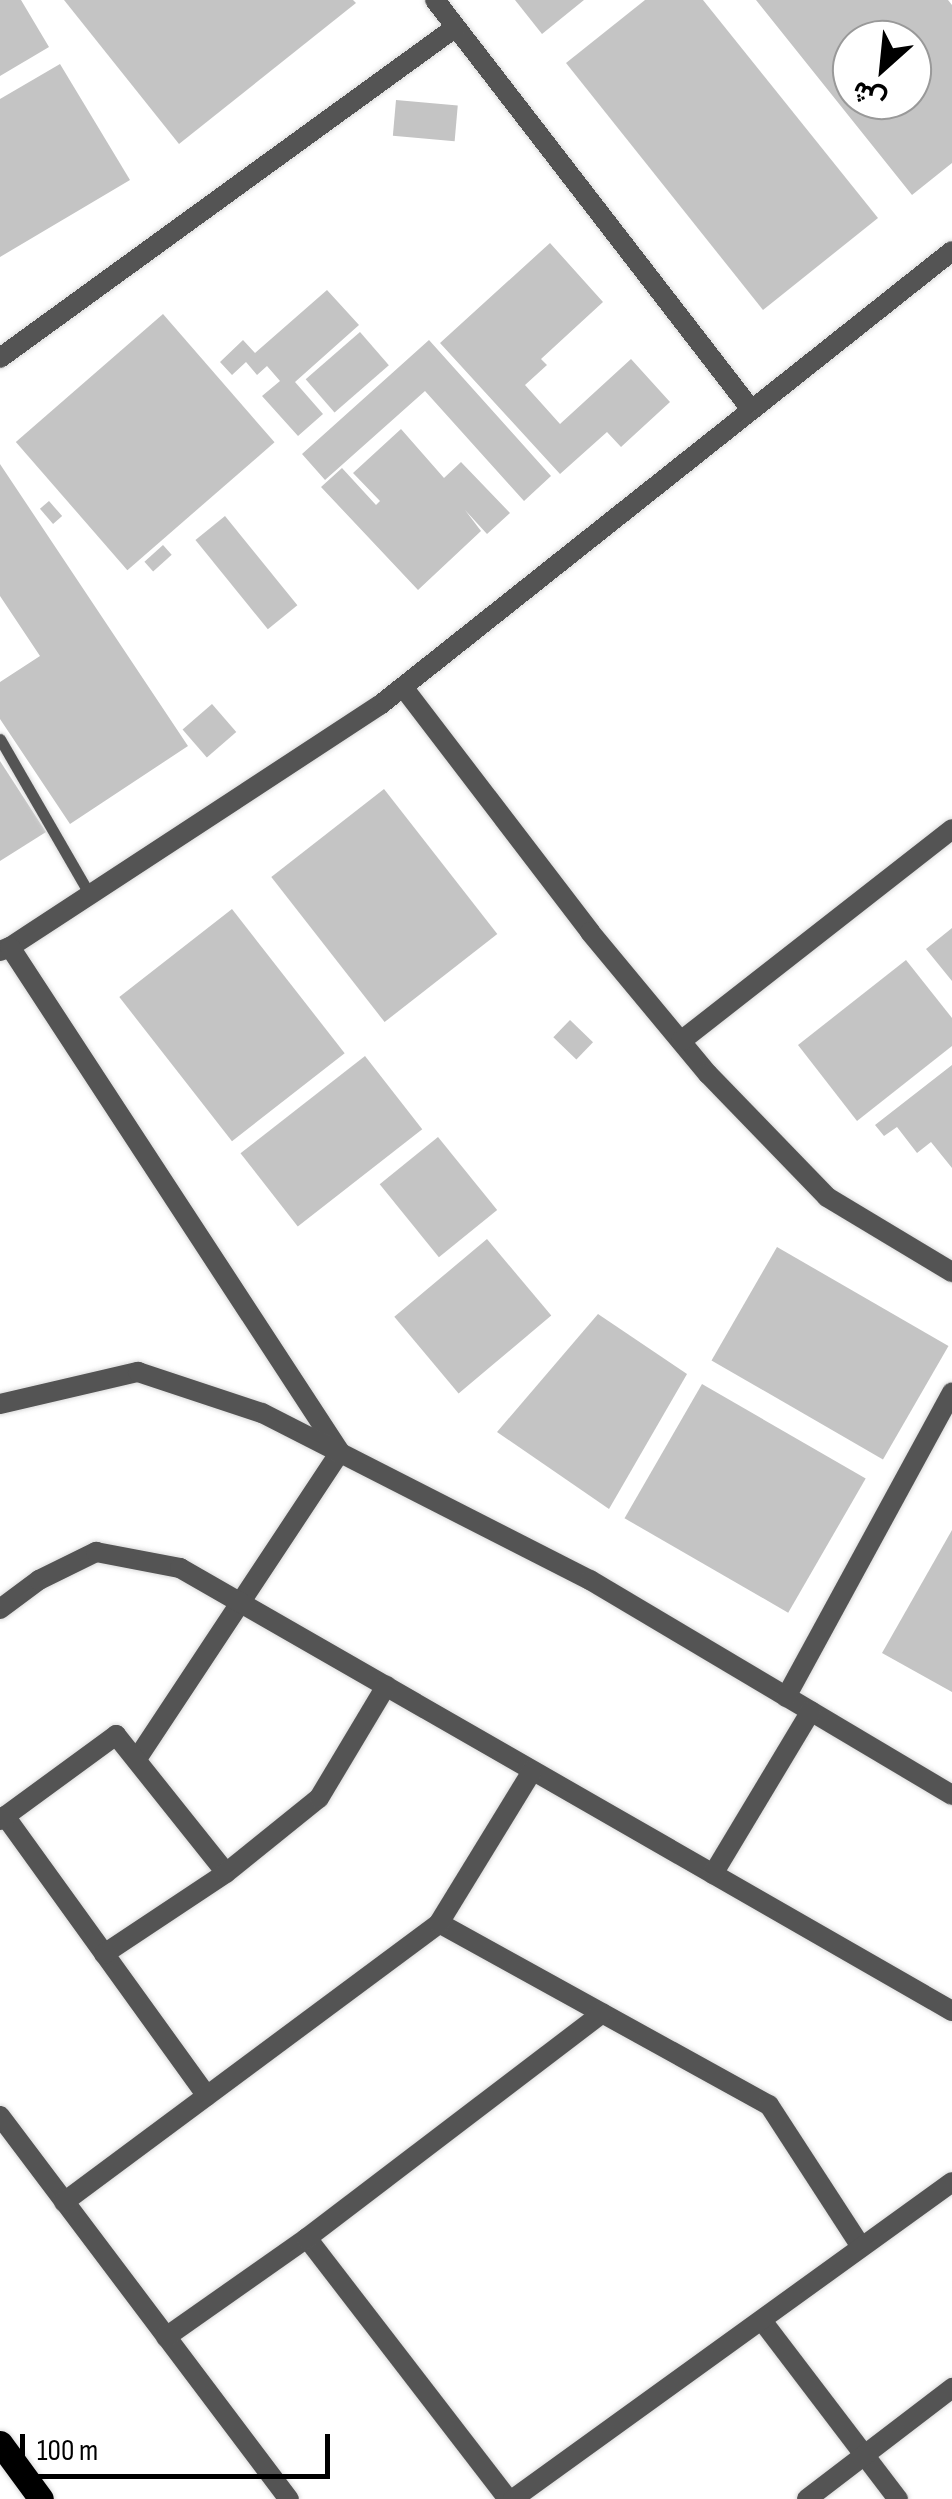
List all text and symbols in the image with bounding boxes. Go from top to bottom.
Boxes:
north arrow [832,20,932,120]
text: ش [847,73,892,118]
scale bar [25,2414,335,2476]
text: 100 m [37,2433,98,2469]

